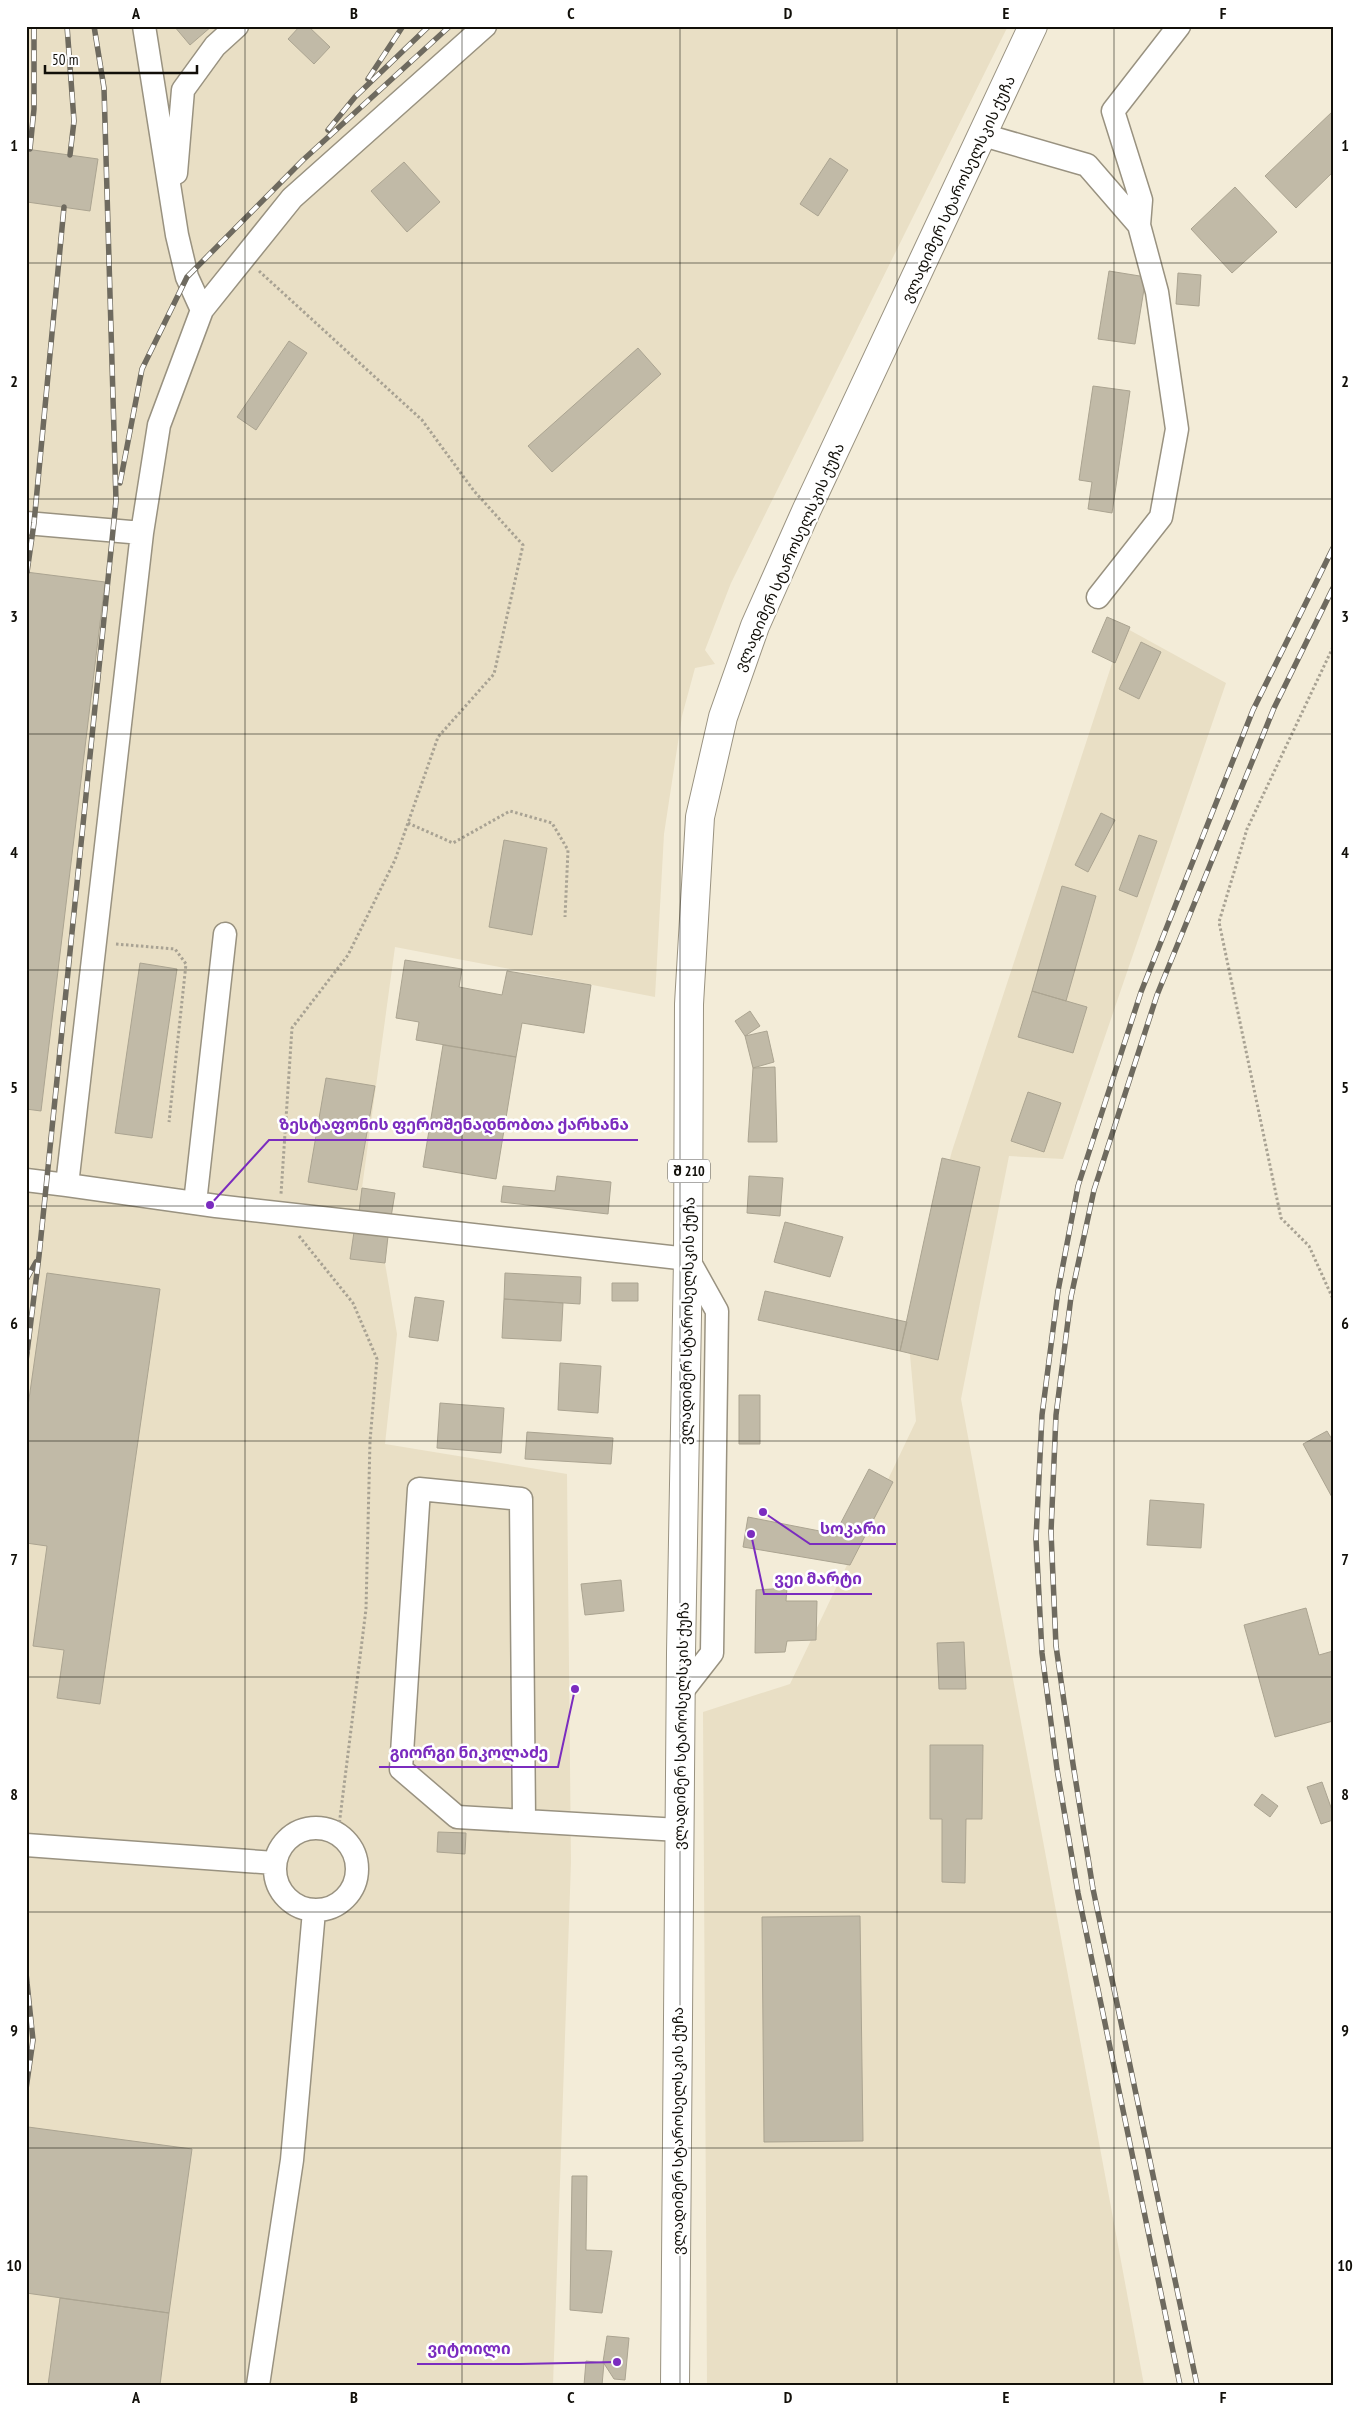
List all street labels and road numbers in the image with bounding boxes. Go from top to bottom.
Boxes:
street label: ვლადიმერ სტაროსელსკის ქუჩა [897,73,1019,305]
street label: ვლადიმერ სტაროსელსკის ქუჩა [730,440,848,674]
road number: შ 210 [668,1160,710,1182]
street label: ვლადიმერ სტაროსელსკის ქუჩა [675,1197,699,1445]
street label: ვლადიმერ სტაროსელსკის ქუჩა [669,1602,693,1850]
street label: ვლადიმერ სტაროსელსკის ქუჩა [668,2007,687,2255]

